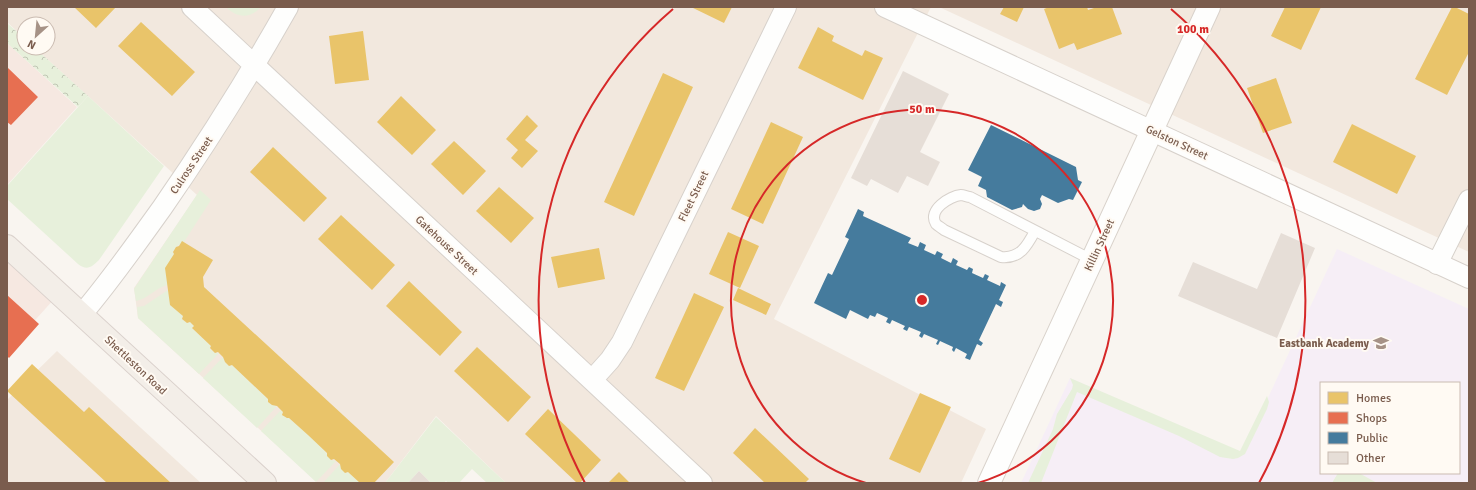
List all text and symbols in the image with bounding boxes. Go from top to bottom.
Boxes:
north arrow [16,16,56,56]
text: 100 m [1177,22,1209,37]
text: N [25,37,38,52]
text: 50 m [909,102,935,117]
street label: Gelston Street [1144,122,1210,163]
street label: Culross Street [168,134,215,196]
street label: Fleet Street [676,169,711,224]
street label: Gatehouse Street [413,213,481,278]
street label: Killin Street [1082,217,1117,273]
centre of rings [915,293,929,307]
street label: Shettleston Road [102,333,170,398]
school or university icon: Eastbank Academy [1372,334,1390,352]
place label: Eastbank Academy [1279,337,1370,350]
legend [1320,382,1460,474]
text: Homes [1356,391,1391,406]
text: Shops [1356,411,1387,426]
text: Public [1356,431,1388,446]
text: Other [1356,451,1386,466]

